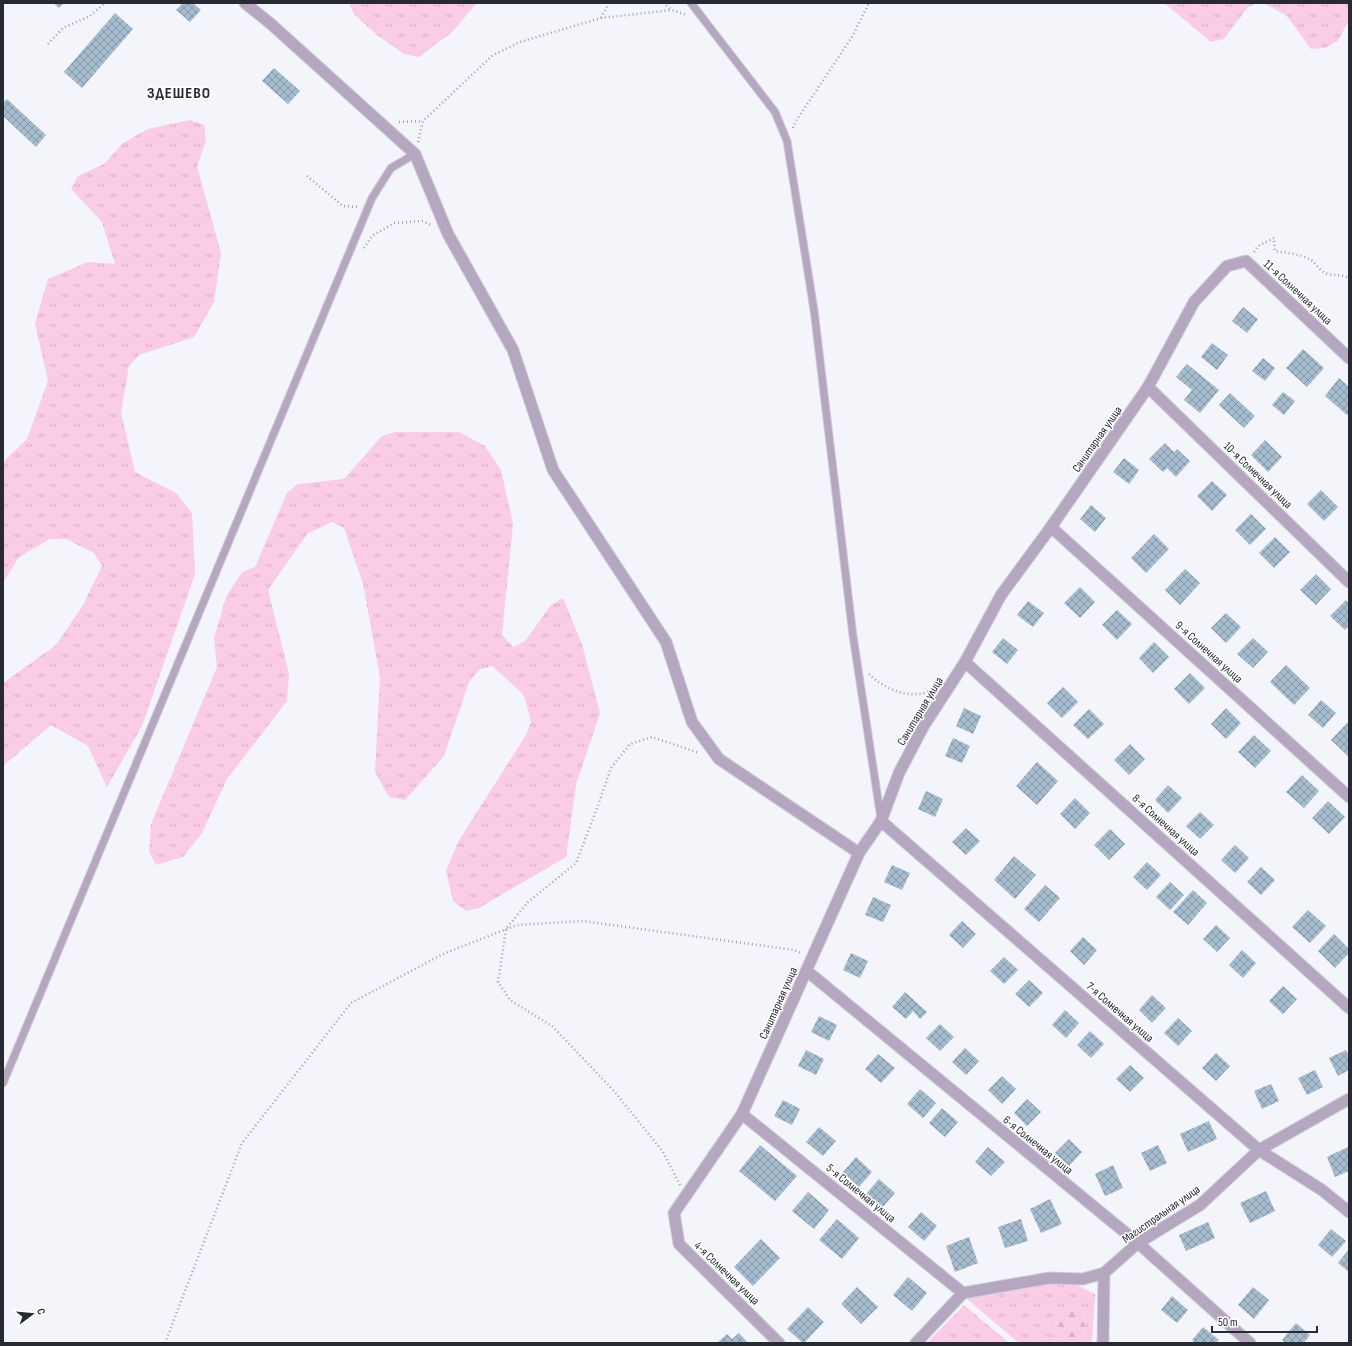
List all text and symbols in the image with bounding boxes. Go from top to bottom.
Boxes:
district label: ЗДЕШЕВО [147,84,211,103]
street label: 11-я Солнечная улица [1260,257,1335,328]
street label: Санитарная улица [1069,403,1126,475]
street label: 10-я Солнечная улица [1220,439,1295,512]
street label: 9-я Солнечная улица [1172,618,1246,687]
street label: Санитарная улица [894,674,947,748]
street label: 8-я Солнечная улица [1129,791,1203,860]
street label: Санитарная улица [756,965,801,1042]
street label: 7-я Солнечная улица [1083,979,1157,1046]
street label: 6-я Солнечная улица [1000,1113,1076,1178]
street label: 5-я Солнечная улица [823,1161,899,1226]
street label: Магистральная улица [1119,1182,1203,1247]
street label: 4-я Солнечная улица [691,1238,763,1309]
north arrow [12,1294,52,1334]
text: С [34,1307,48,1316]
scale bar [1212,1308,1317,1334]
text: 50 m [1218,1315,1238,1330]

